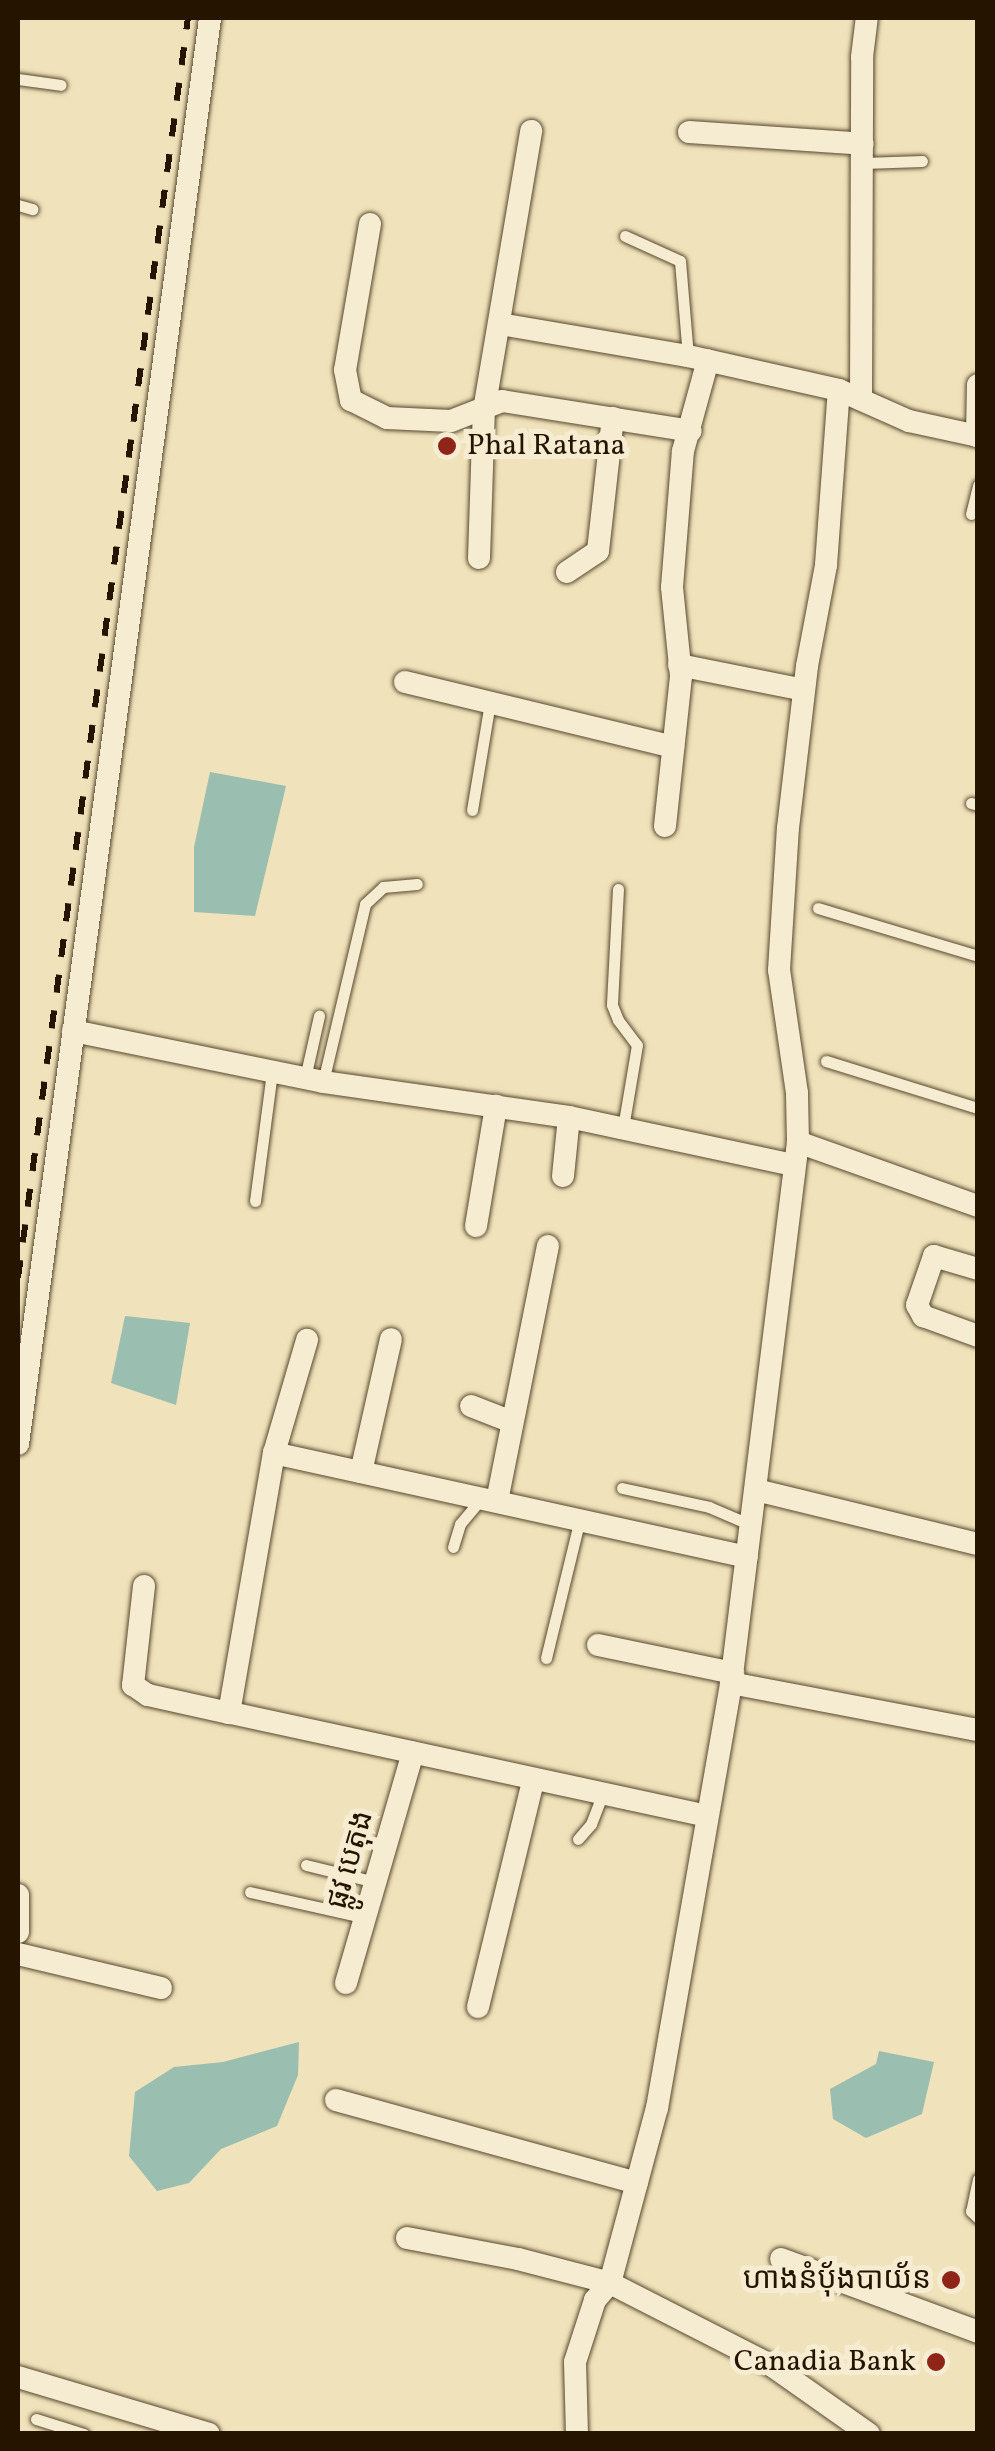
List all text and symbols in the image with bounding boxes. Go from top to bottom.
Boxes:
place label: Phal Ratana [467,428,626,464]
marker: Phal Ratana [436,435,458,457]
street label: ផ្លូវ បេតុង [320,1807,382,1913]
place label: ហាងនំបុ័ងបាយ័ន [743,2262,931,2298]
marker: ហាងនំបុ័ងបាយ័ន [940,2269,962,2291]
place label: Canadia Bank [734,2344,916,2380]
marker: Canadia Bank [925,2351,947,2373]

